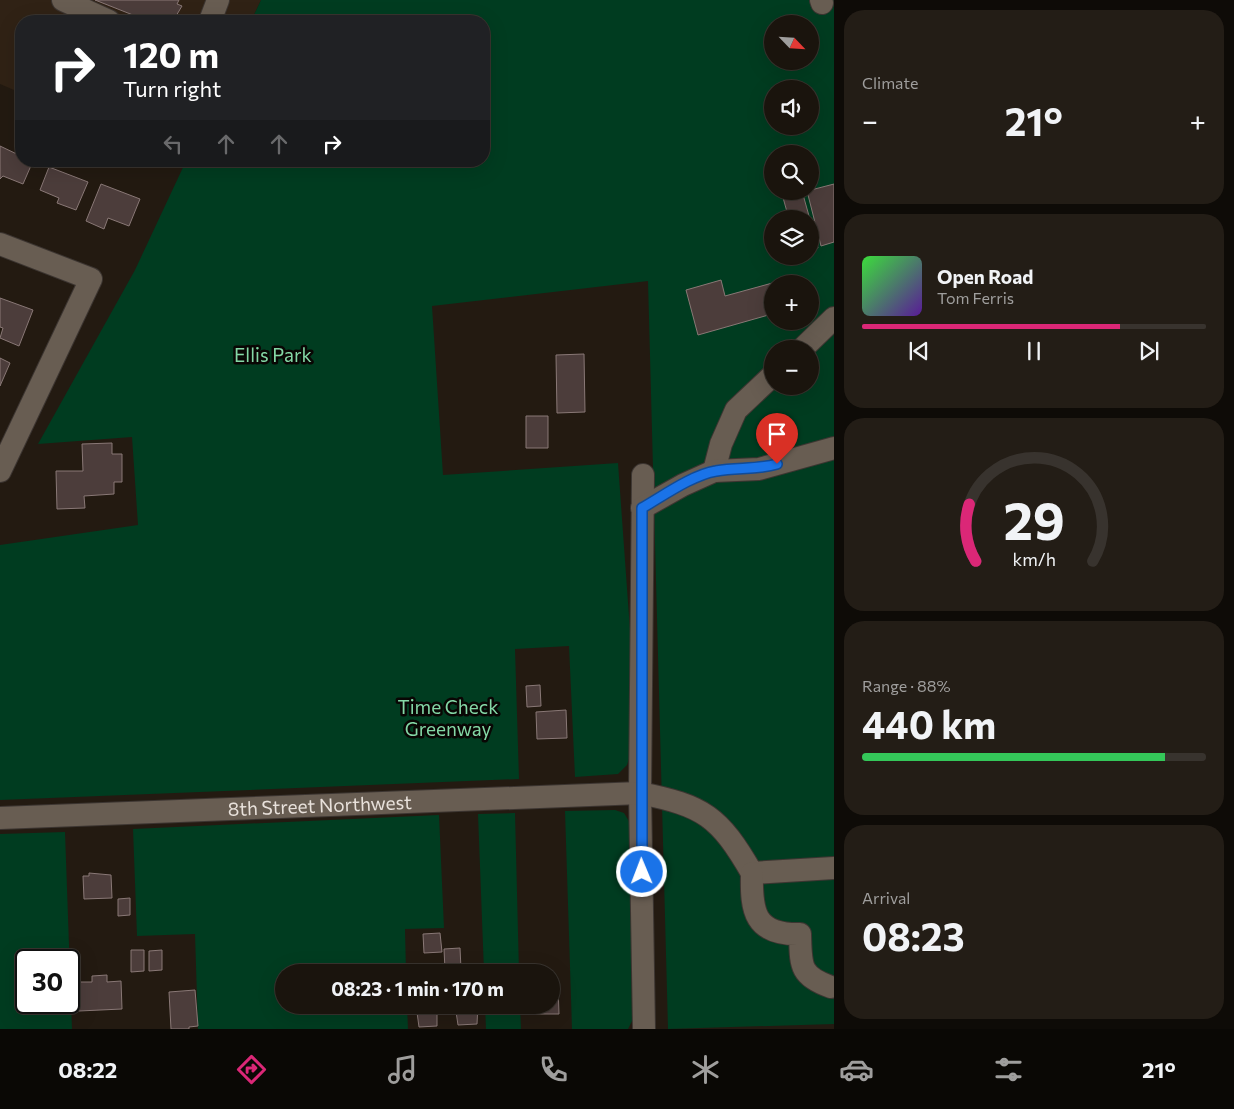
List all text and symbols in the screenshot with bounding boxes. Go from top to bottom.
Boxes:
north arrow [764,15,819,70]
map controls [764,15,819,395]
text: 120 m [123,32,219,75]
icon: right [40,35,105,100]
text: Climate [862,73,918,92]
text: Turn right [123,75,221,102]
button: sound [764,80,819,135]
text: 21° [1005,97,1063,144]
text: − [862,103,878,137]
text: + [1190,103,1206,137]
icon: left [159,130,187,158]
icon: ahead [212,130,240,158]
icon: ahead [265,130,293,158]
icon: right [318,130,346,158]
button: search [764,145,819,200]
button: layers [764,210,819,265]
text: Open Road [937,265,1033,288]
button: + [764,275,819,330]
text: Tom Ferris [937,288,1014,307]
icon: previous [905,337,933,365]
icon: pause [1020,337,1048,365]
icon: next [1135,337,1163,365]
button: − [764,340,819,395]
park label: Ellis Park [234,343,312,366]
pin [756,413,798,464]
icon: arrive [763,420,791,448]
text: 29 [1003,487,1065,551]
text: km/h [1012,548,1056,570]
text: Range · 88% [862,676,951,695]
park label: Time Check Greenway [398,695,498,740]
text: 440 km [862,700,996,747]
street label: 8th Street Northwest [227,790,412,820]
position arrow [615,845,667,897]
text: Arrival [862,888,910,907]
text: 08:23 [862,912,965,959]
speed limit sign: 30 [15,949,80,1014]
text: 08:23 · 1 min · 170 m [331,977,504,1000]
icon: directions [234,1052,269,1087]
icon: music [385,1052,420,1087]
icon: phone [536,1052,571,1087]
icon: climate [688,1052,723,1087]
icon: car [839,1052,874,1087]
icon: filters [991,1052,1026,1087]
text: 08:22 [58,1056,117,1083]
text: 21° [1142,1056,1176,1083]

